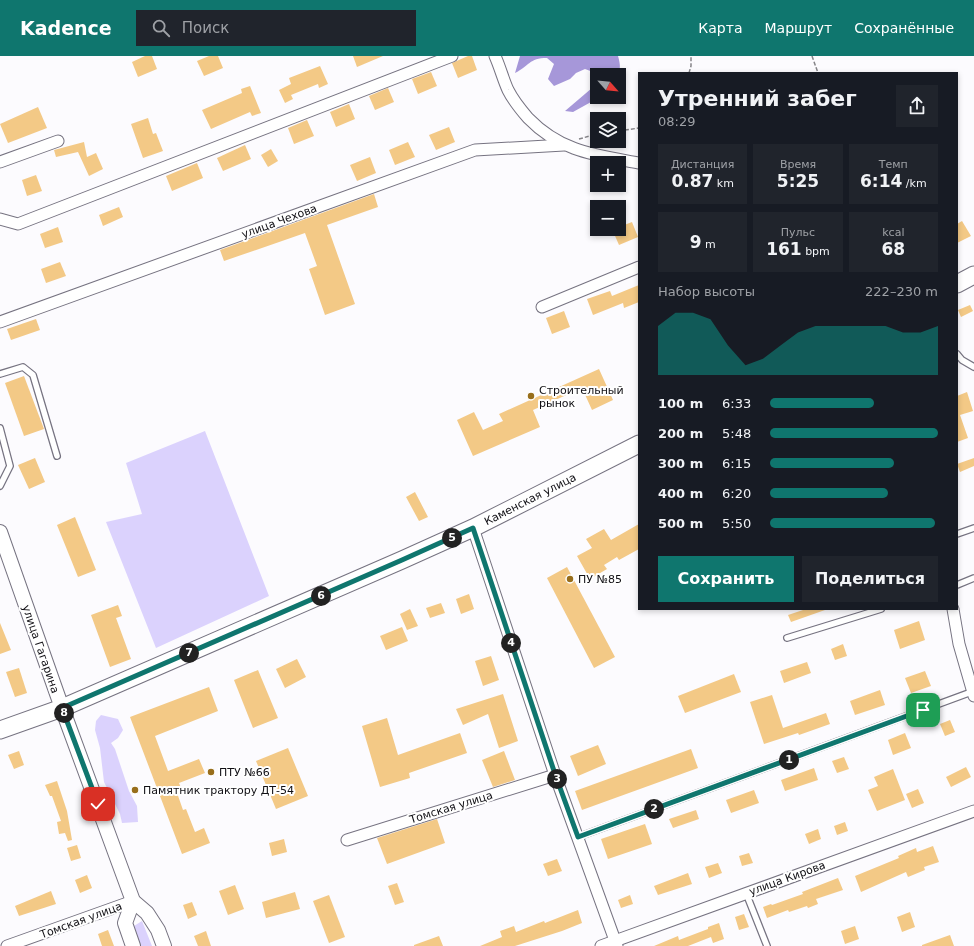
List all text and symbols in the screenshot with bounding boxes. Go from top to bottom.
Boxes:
search box [136,10,416,46]
text: Kadence [20,17,112,39]
icon: search [150,17,172,39]
text: Поиск [182,19,229,37]
text: Карта [698,20,742,36]
text: Маршрут [764,20,832,36]
text: Сохранённые [854,20,954,36]
north arrow [590,68,626,104]
map controls [590,68,626,236]
button: share [896,85,938,127]
text: Утренний забег [658,86,857,111]
button: layers [590,112,626,148]
text: 08:29 [658,114,695,129]
button: + [590,156,626,192]
text: Дистанция [671,158,734,171]
text: Время [780,158,816,171]
text: Темп [879,158,908,171]
text: 0.87 [671,171,713,191]
text: 5:25 [777,171,819,191]
text: 6:14 [860,171,902,191]
text: km [713,177,734,190]
text: /km [902,177,927,190]
button: − [590,200,626,236]
street label: улица Чехова [240,202,319,241]
text: Пульс [781,226,815,239]
text: kcal [882,226,904,239]
text: 9 [690,232,701,252]
text: m [701,238,716,251]
text: 161 [766,239,802,259]
text: 68 [881,239,905,259]
text: bpm [802,245,830,258]
text: Набор высоты [658,284,755,299]
text: 222–230 m [865,284,938,299]
place label: Строительный рынок [539,384,624,410]
marker: Строительный рынок [526,391,536,401]
text: 100 m [658,396,703,411]
text: 6:33 [722,396,751,411]
text: 200 m [658,426,703,441]
text: 5:48 [722,426,751,441]
text: 300 m [658,456,703,471]
text: 6:15 [722,456,751,471]
street label: Каменская улица [482,471,578,528]
text: 400 m [658,486,703,501]
text: 6:20 [722,486,751,501]
text: 500 m [658,516,703,531]
text: 5:50 [722,516,751,531]
pin: 5 [442,528,462,548]
text: 5 [448,531,456,544]
button: Сохранить [658,556,794,602]
button: Поделиться [802,556,938,602]
place label: ПУ №85 [578,573,622,586]
marker: ПУ №85 [565,574,575,584]
pin: 6 [311,586,331,606]
text: 6 [317,589,325,602]
street label: улица Гагарина [19,603,62,695]
pin: 4 [501,633,521,653]
text: 4 [507,636,515,649]
pin: 7 [179,643,199,663]
text: 7 [185,646,193,659]
pin [906,693,940,727]
icon: arrive [912,699,934,721]
pin: 8 [54,703,74,723]
text: 8 [60,706,68,719]
pin: 1 [779,750,799,770]
text: 1 [785,753,793,766]
place label: ПТУ №66 [219,766,270,779]
marker: ПТУ №66 [206,767,216,777]
pin: 3 [547,769,567,789]
text: 3 [553,772,561,785]
place label: Памятник трактору ДТ-54 [143,784,294,797]
marker: Памятник трактору ДТ-54 [130,785,140,795]
pin [81,787,115,821]
street label: Томская улица [407,789,494,827]
icon: check [87,793,109,815]
pin: 2 [644,799,664,819]
text: 2 [650,802,658,815]
street label: улица Кирова [747,859,827,898]
street label: Томская улица [37,900,124,942]

